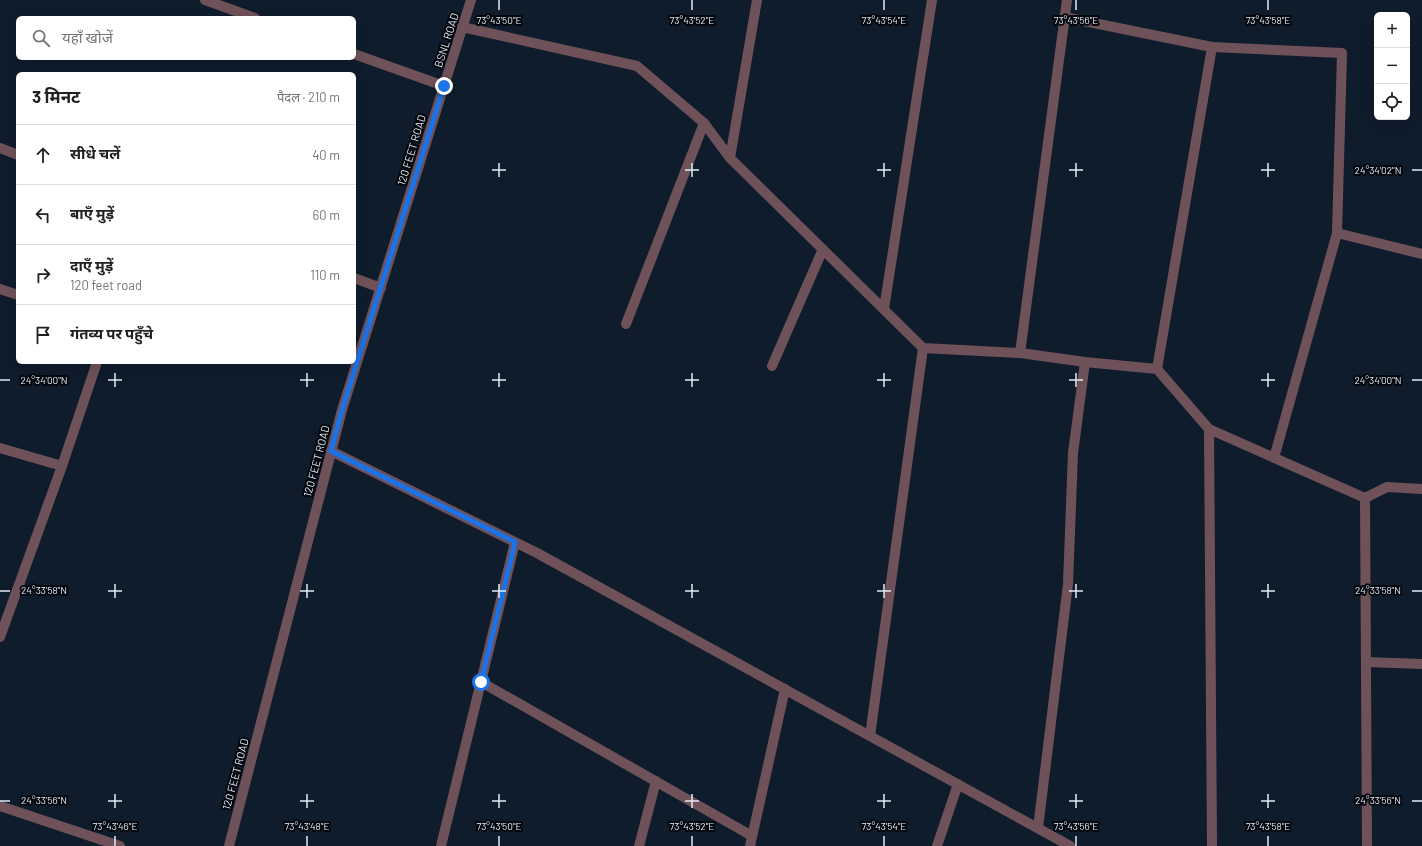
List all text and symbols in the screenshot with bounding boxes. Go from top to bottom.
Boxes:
street label: BSNL ROAD [431,11,461,69]
map controls [1374,12,1410,120]
button: + [1374,12,1410,48]
text: 73°43'50"E [476,14,522,26]
text: 73°43'52"E [670,14,714,26]
text: 73°43'54"E [862,14,906,26]
text: 73°43'56"E [1054,14,1098,26]
text: 73°43'58"E [1246,14,1290,26]
search box [16,16,356,60]
icon: search [30,27,52,49]
text: यहाँ खोजें [62,28,113,46]
button: − [1374,48,1410,84]
route end [435,77,453,95]
button: locate [1374,84,1410,120]
text: 3 मिनट [32,86,80,106]
text: पैदल · 210 m [277,89,340,105]
street label: 120 FEET ROAD [394,113,428,187]
icon: ahead [32,144,54,166]
text: सीधे चलें [70,144,120,162]
text: 40 m [312,147,340,163]
text: 24°34'02"N [1355,164,1401,176]
icon: left [32,204,54,226]
text: बाएँ मुड़ें [70,204,114,222]
text: 60 m [313,207,340,223]
text: दाएँ मुड़ें [70,256,113,274]
icon: right [32,264,54,286]
text: 110 m [310,267,340,283]
text: 120 feet road [70,277,142,293]
icon: arrive [32,324,54,346]
text: गंतव्य पर पहुँचे [70,324,153,342]
text: 24°34'00"N [20,374,68,386]
text: 24°34'00"N [1354,374,1402,386]
street label: 120 FEET ROAD [300,424,332,498]
text: 24°33'58"N [21,584,67,596]
text: 24°33'58"N [1355,584,1401,596]
route start [472,673,490,691]
street label: 120 FEET ROAD [219,737,251,811]
text: 24°33'56"N [21,794,67,806]
text: 24°33'56"N [1355,794,1401,806]
text: 73°43'46"E [93,820,137,832]
text: 73°43'48"E [285,820,329,832]
text: 73°43'50"E [476,820,522,832]
text: 73°43'52"E [670,820,714,832]
text: 73°43'54"E [862,820,906,832]
text: 73°43'56"E [1054,820,1098,832]
text: 73°43'58"E [1246,820,1290,832]

